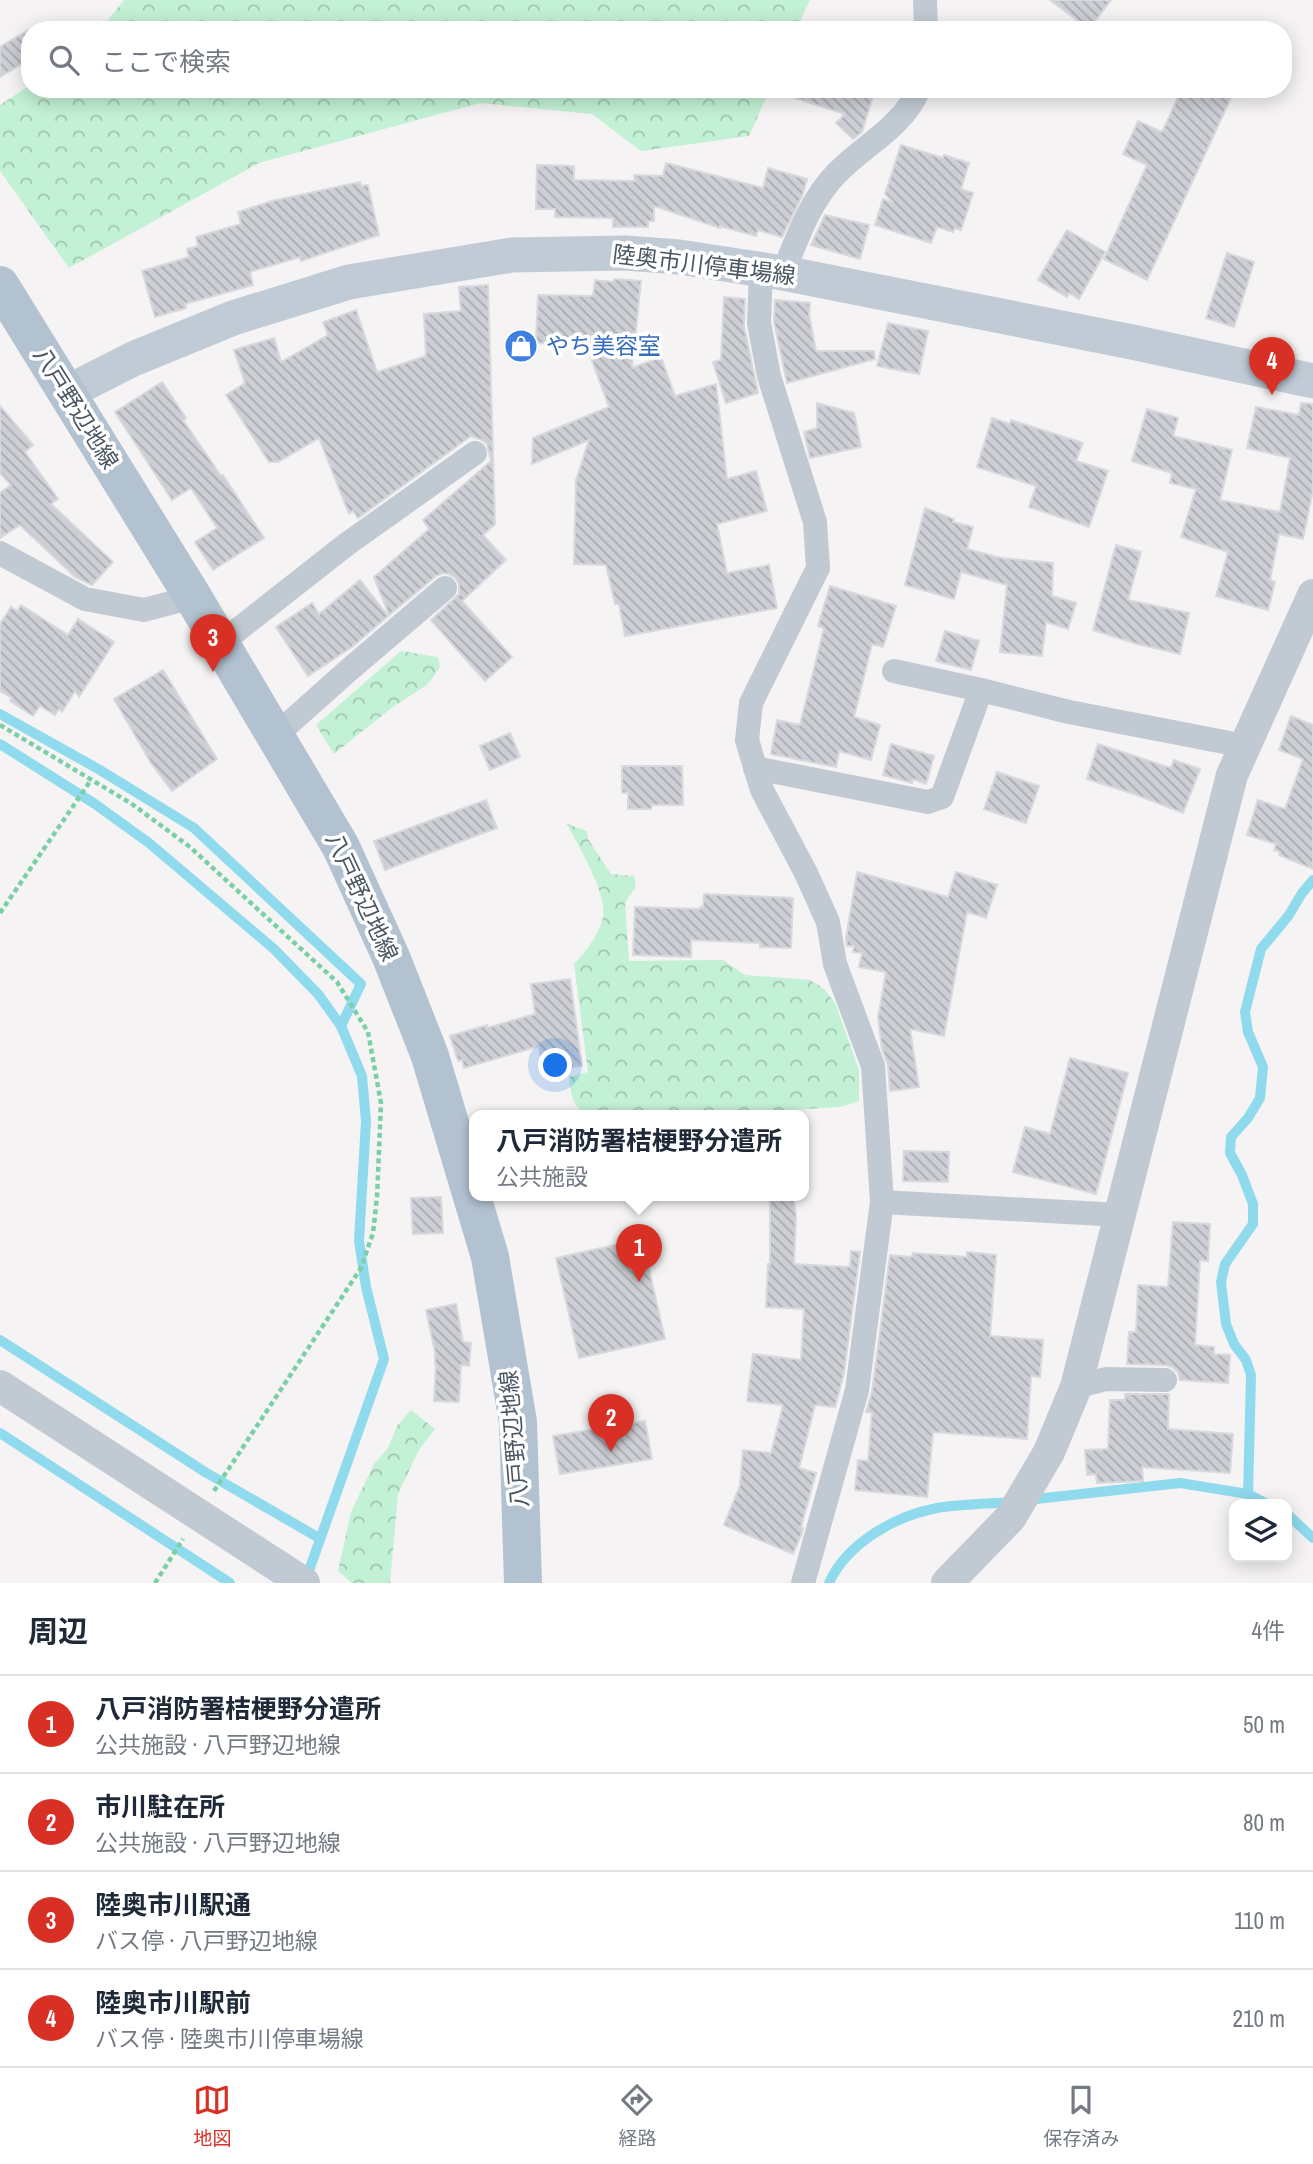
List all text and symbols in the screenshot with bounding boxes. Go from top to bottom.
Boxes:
search box [21,21,1292,98]
icon: search [45,41,83,79]
text: ここで検索 [101,44,231,79]
street label: 陸奥市川停車場線 [611,238,797,291]
shop icon: やち美容室 [502,327,540,365]
place label: やち美容室 [546,330,661,361]
pin: 4 [1249,337,1295,395]
street label: 八戸野辺地線 [27,341,126,474]
pin: 3 [190,614,236,672]
street label: 八戸野辺地線 [319,828,406,966]
your location [538,1048,572,1082]
popup [469,1110,809,1201]
text: 八戸消防署桔梗野分遣所 [496,1123,782,1158]
text: 公共施設 [496,1161,588,1192]
pin: 1 [616,1224,662,1282]
street label: 八戸野辺地線 [492,1369,535,1509]
pin: 2 [588,1394,634,1452]
map controls [1229,1499,1292,1562]
button: layers [1229,1499,1292,1562]
text: 周辺 [28,1611,88,1651]
text: 4件 [1252,1615,1285,1646]
text: 八戸消防署桔梗野分遣所 [95,1691,381,1726]
text: 1 [46,1709,56,1740]
text: 50 m [1243,1709,1285,1740]
text: 公共施設 · 八戸野辺地線 [95,1729,341,1760]
text: 市川駐在所 [95,1789,225,1824]
text: 2 [46,1807,56,1838]
text: 80 m [1243,1807,1285,1838]
text: 公共施設 · 八戸野辺地線 [95,1827,341,1858]
text: 陸奥市川駅通 [95,1887,251,1922]
text: 3 [46,1905,56,1936]
text: 110 m [1234,1905,1285,1936]
text: バス停 · 八戸野辺地線 [95,1925,318,1956]
text: 陸奥市川駅前 [95,1985,251,2020]
text: 4 [46,2003,56,2034]
text: 210 m [1233,2003,1285,2034]
text: バス停 · 陸奥市川停車場線 [95,2023,364,2054]
tab: 地図 [193,2081,232,2151]
tab: 経路 [618,2081,657,2151]
tab: 保存済み [1043,2081,1120,2151]

